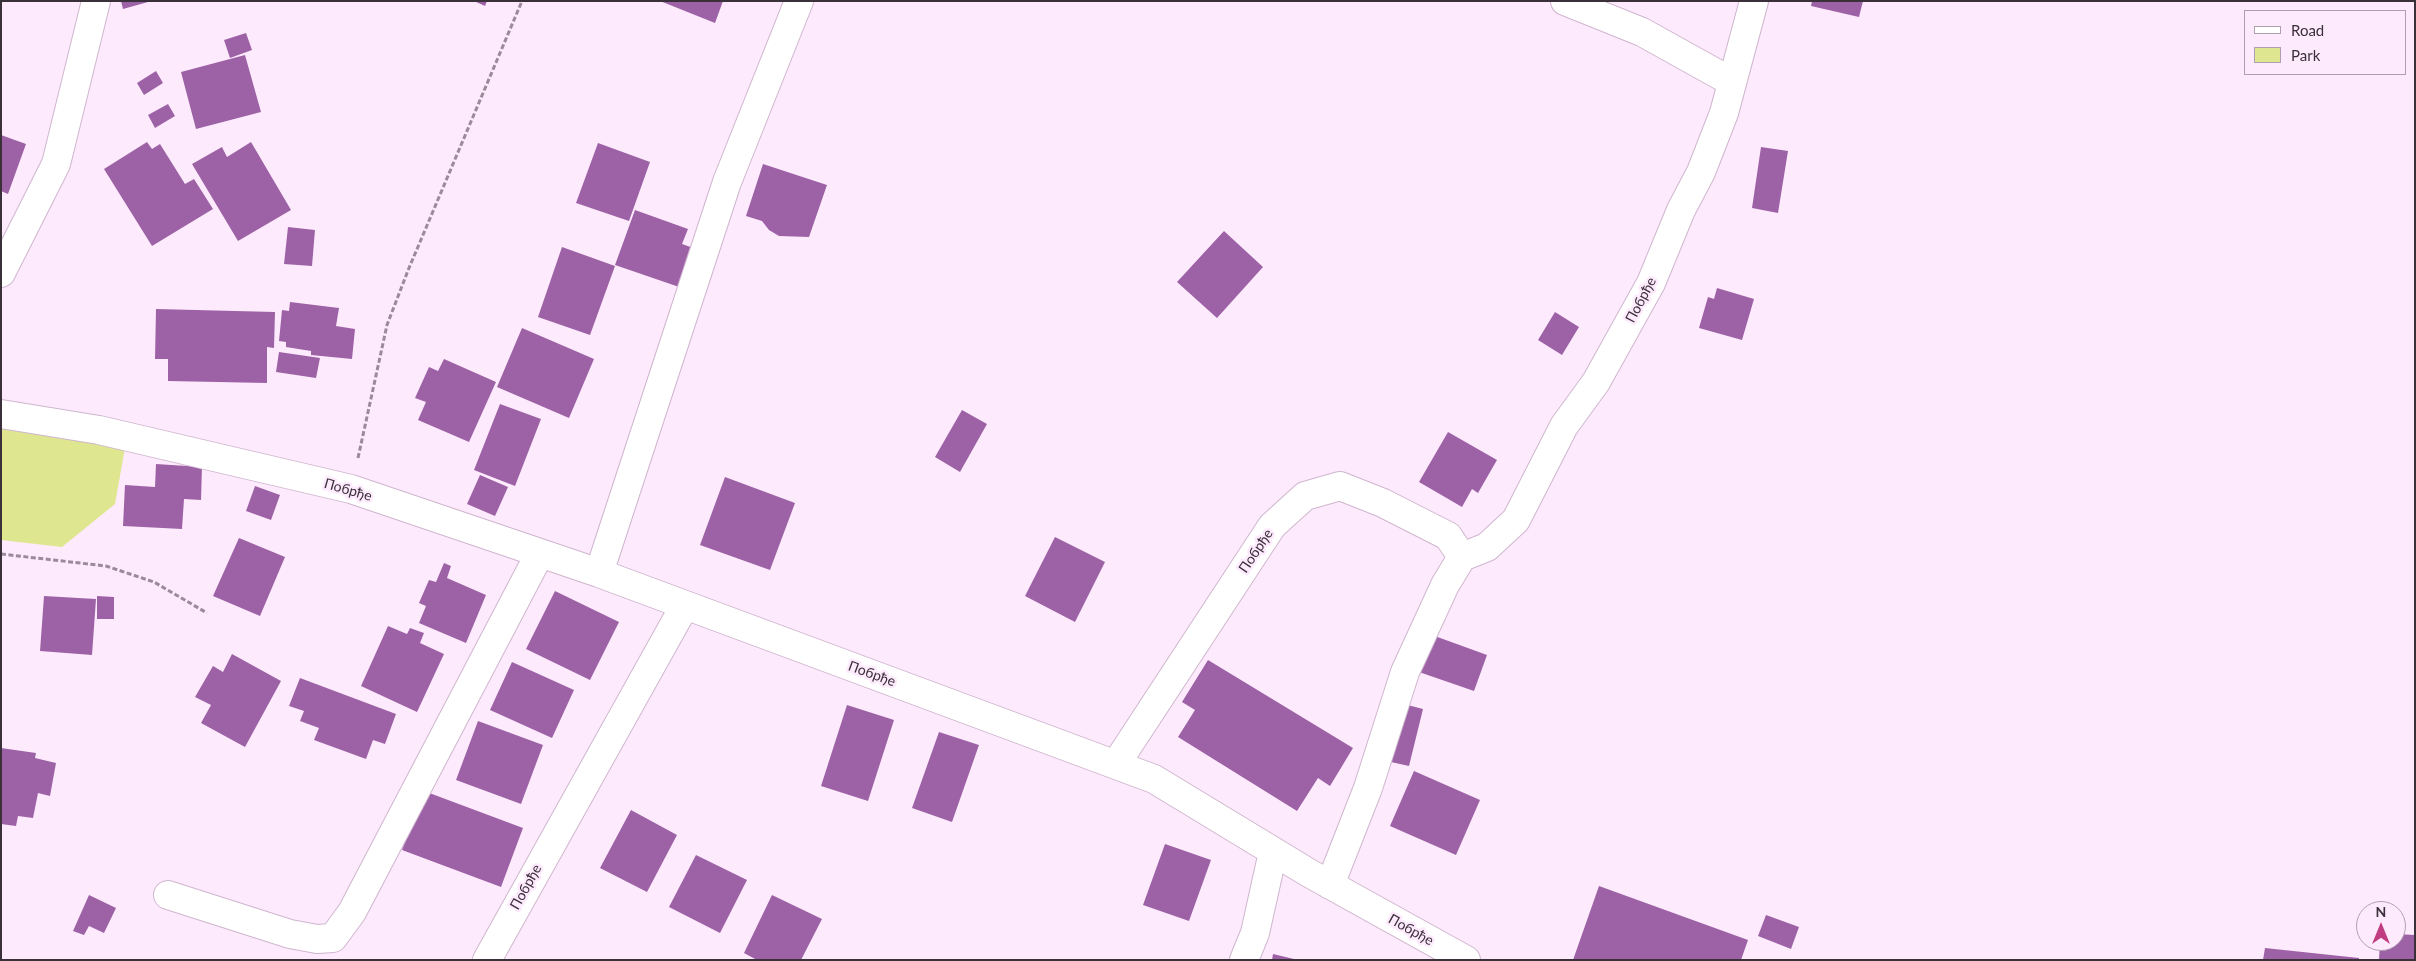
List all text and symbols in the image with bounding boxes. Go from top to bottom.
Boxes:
legend [2244,10,2406,75]
text: Road [2291,21,2324,39]
text: Park [2291,46,2320,64]
street label: Побрђе [1622,274,1660,326]
street label: Побрђе [322,475,374,505]
street label: Побрђе [1235,526,1277,576]
street label: Побрђе [846,658,898,690]
street label: Побрђе [507,861,545,913]
north arrow [2356,901,2406,951]
text: N [2376,903,2386,920]
street label: Побрђе [1385,911,1437,949]

